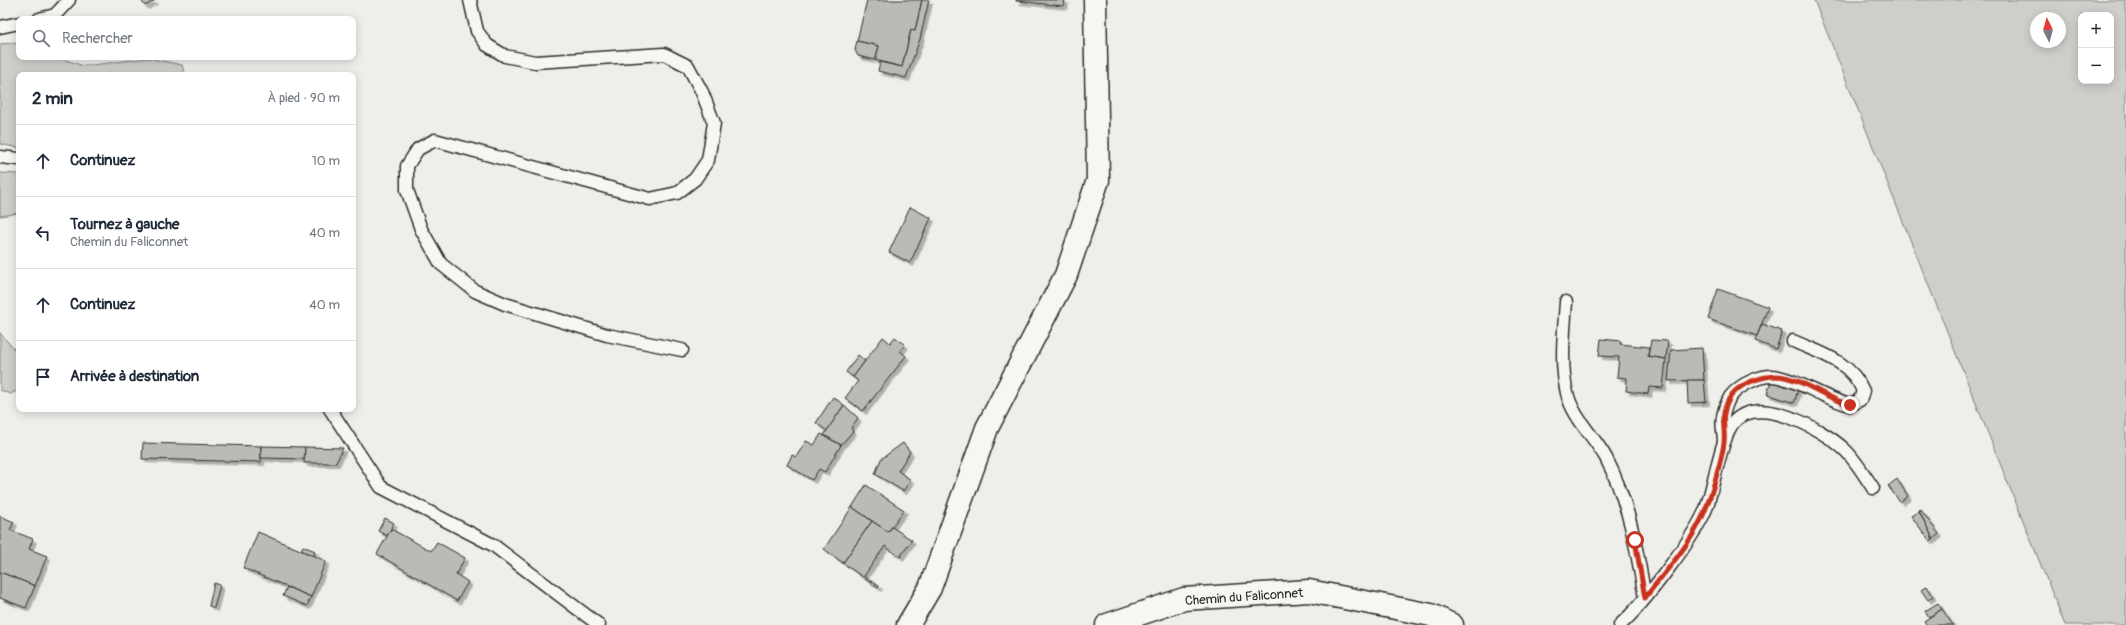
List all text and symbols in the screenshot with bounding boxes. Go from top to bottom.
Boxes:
north arrow [2030,12,2066,48]
map controls [2078,12,2114,84]
button: + [2078,12,2114,48]
search box [16,16,356,60]
icon: search [30,27,52,49]
text: Rechercher [62,29,133,48]
button: − [2078,48,2114,84]
text: 2 min [32,88,73,109]
text: À pied · 90 m [267,90,340,106]
icon: ahead [32,150,54,172]
text: Continuez [70,151,135,170]
text: 10 m [312,153,340,169]
text: Tournez à gauche [70,215,180,234]
icon: left [32,222,54,244]
text: 40 m [309,225,340,241]
text: Chemin du Faliconnet [70,234,188,250]
icon: ahead [32,294,54,316]
text: Continuez [70,295,135,314]
text: 40 m [309,297,340,313]
icon: arrive [32,366,54,388]
text: Arrivée à destination [70,367,199,386]
route end [1841,396,1859,414]
route start [1626,531,1644,549]
street label: Chemin du Faliconnet [1184,585,1304,609]

